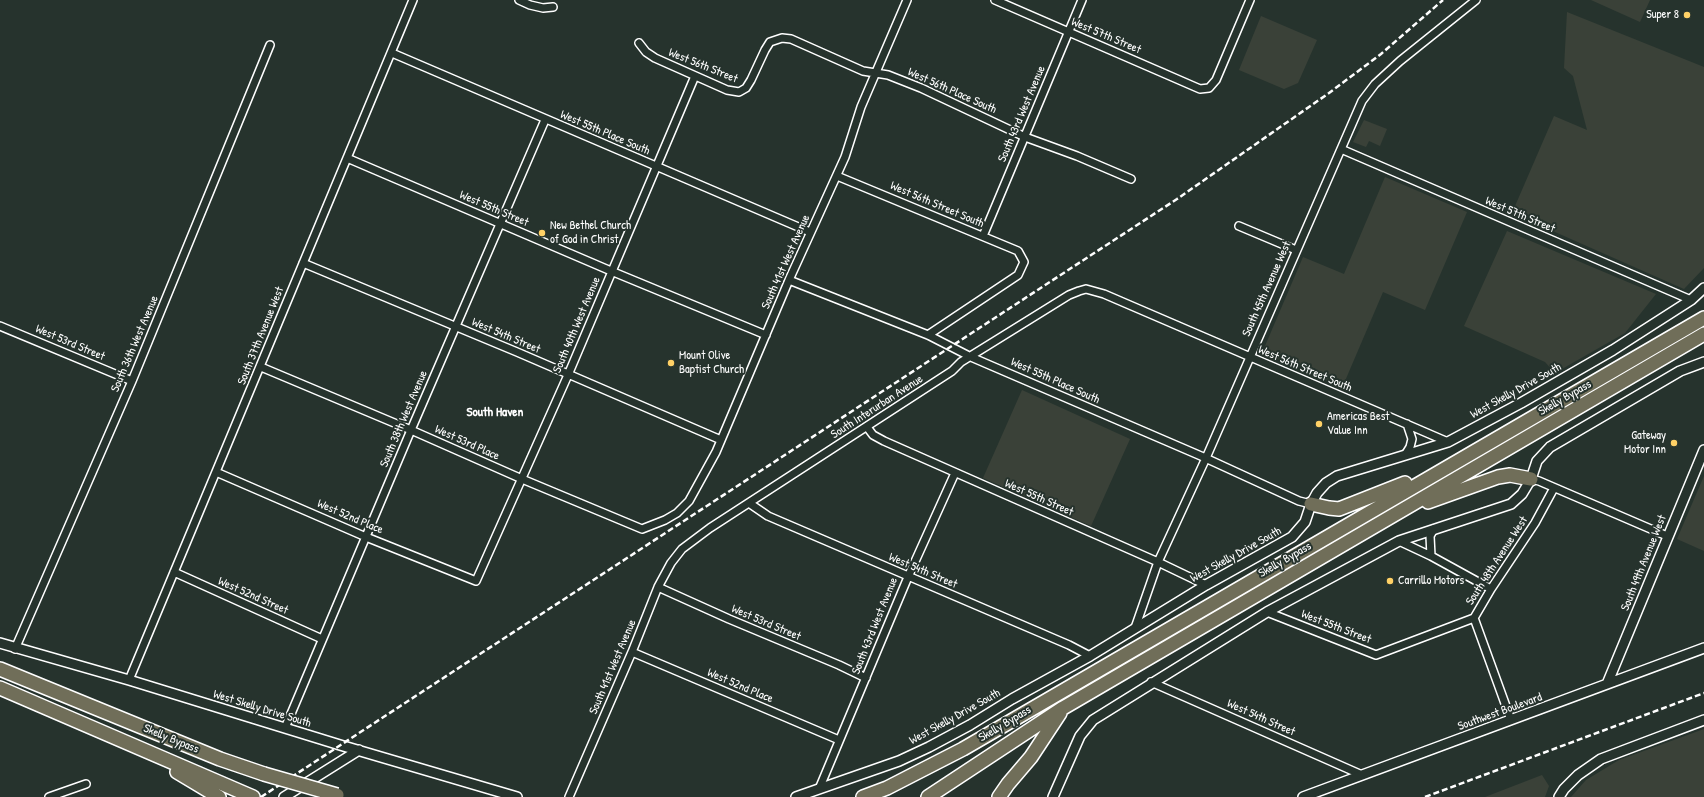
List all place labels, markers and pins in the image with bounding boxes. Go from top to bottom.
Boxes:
place label: Super 8 [1646,8,1679,22]
marker: Super 8 [1682,10,1692,20]
place label: New Bethel Church of God in Christ [550,219,631,247]
marker: New Bethel Church of God in Christ [537,228,547,238]
place label: Mount Olive Baptist Church [679,349,744,377]
marker: Mount Olive Baptist Church [666,358,676,368]
place label: Americas Best Value Inn [1327,410,1389,438]
marker: Americas Best Value Inn [1314,419,1324,429]
place label: Gateway Motor Inn [1624,429,1666,457]
marker: Gateway Motor Inn [1669,438,1679,448]
place label: Carrillo Motors [1398,574,1464,588]
marker: Carrillo Motors [1385,576,1395,586]

